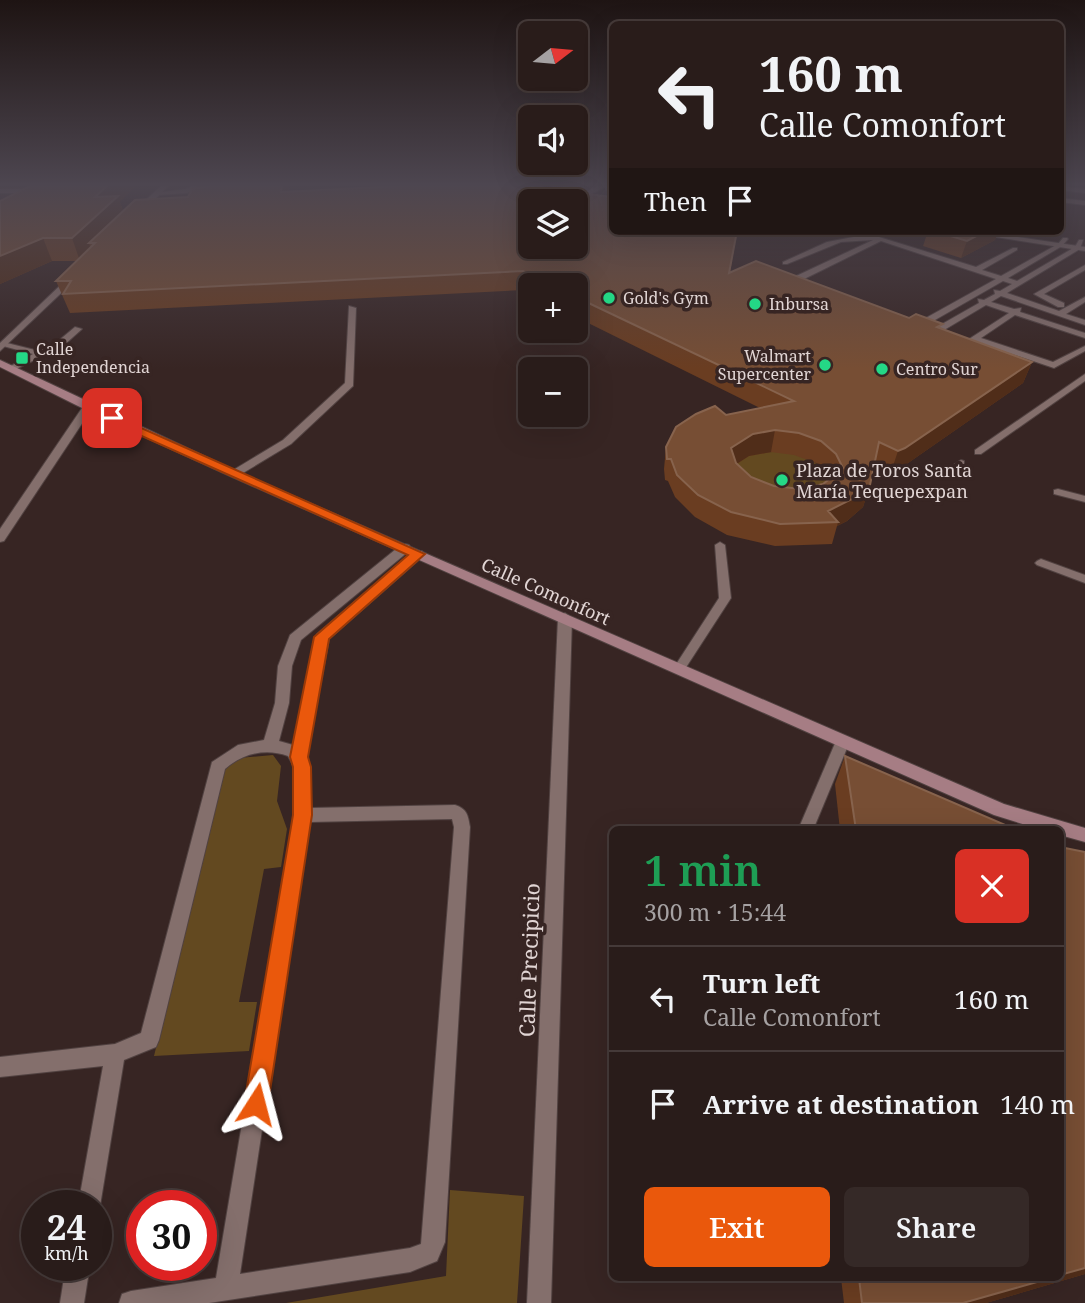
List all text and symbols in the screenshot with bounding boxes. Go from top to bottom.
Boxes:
north arrow [518,21,588,91]
map controls [518,21,588,427]
text: 160 m [759,40,903,106]
icon: left [644,49,735,140]
text: Calle Comonfort [759,103,1006,146]
button: sound [518,105,588,175]
icon: arrive [721,182,759,220]
text: Then [644,183,707,219]
button: layers [518,189,588,259]
button: + [518,273,588,343]
place label: Gold's Gym [623,287,709,309]
marker: Gold's Gym [601,290,617,306]
place label: Inbursa [769,293,829,315]
marker: Inbursa [747,296,763,312]
place label: Calle Independencia [36,338,150,378]
place label: Walmart Supercenter [718,345,811,385]
marker: Calle Independencia [14,350,30,366]
button: − [518,357,588,427]
marker: Walmart Supercenter [817,357,833,373]
place label: Centro Sur [896,358,978,380]
marker: Centro Sur [874,361,890,377]
pin [82,388,142,448]
icon: arrive [93,399,131,437]
place label: Plaza de Toros Santa María Tequepexpan [796,458,972,503]
marker: Plaza de Toros Santa María Tequepexpan [774,472,790,488]
street label: Calle Comonfort [478,552,614,630]
text: 1 min [644,841,761,898]
button: close [955,849,1029,923]
street label: Calle Precipicio [512,883,546,1037]
text: 300 m · 15:44 [644,896,786,928]
text: Turn left [703,965,820,1001]
icon: left [644,980,682,1018]
text: 160 m [954,981,1029,1017]
text: Calle Comonfort [703,1001,881,1033]
position arrow [219,1067,293,1141]
icon: arrive [644,1085,682,1123]
text: Arrive at destination [703,1086,979,1122]
text: 140 m [1000,1086,1075,1122]
button: Exit [644,1187,830,1267]
button: Share [844,1187,1029,1267]
speed limit sign: 30 [126,1190,217,1281]
text: 24 [47,1203,86,1250]
text: km/h [44,1241,89,1265]

